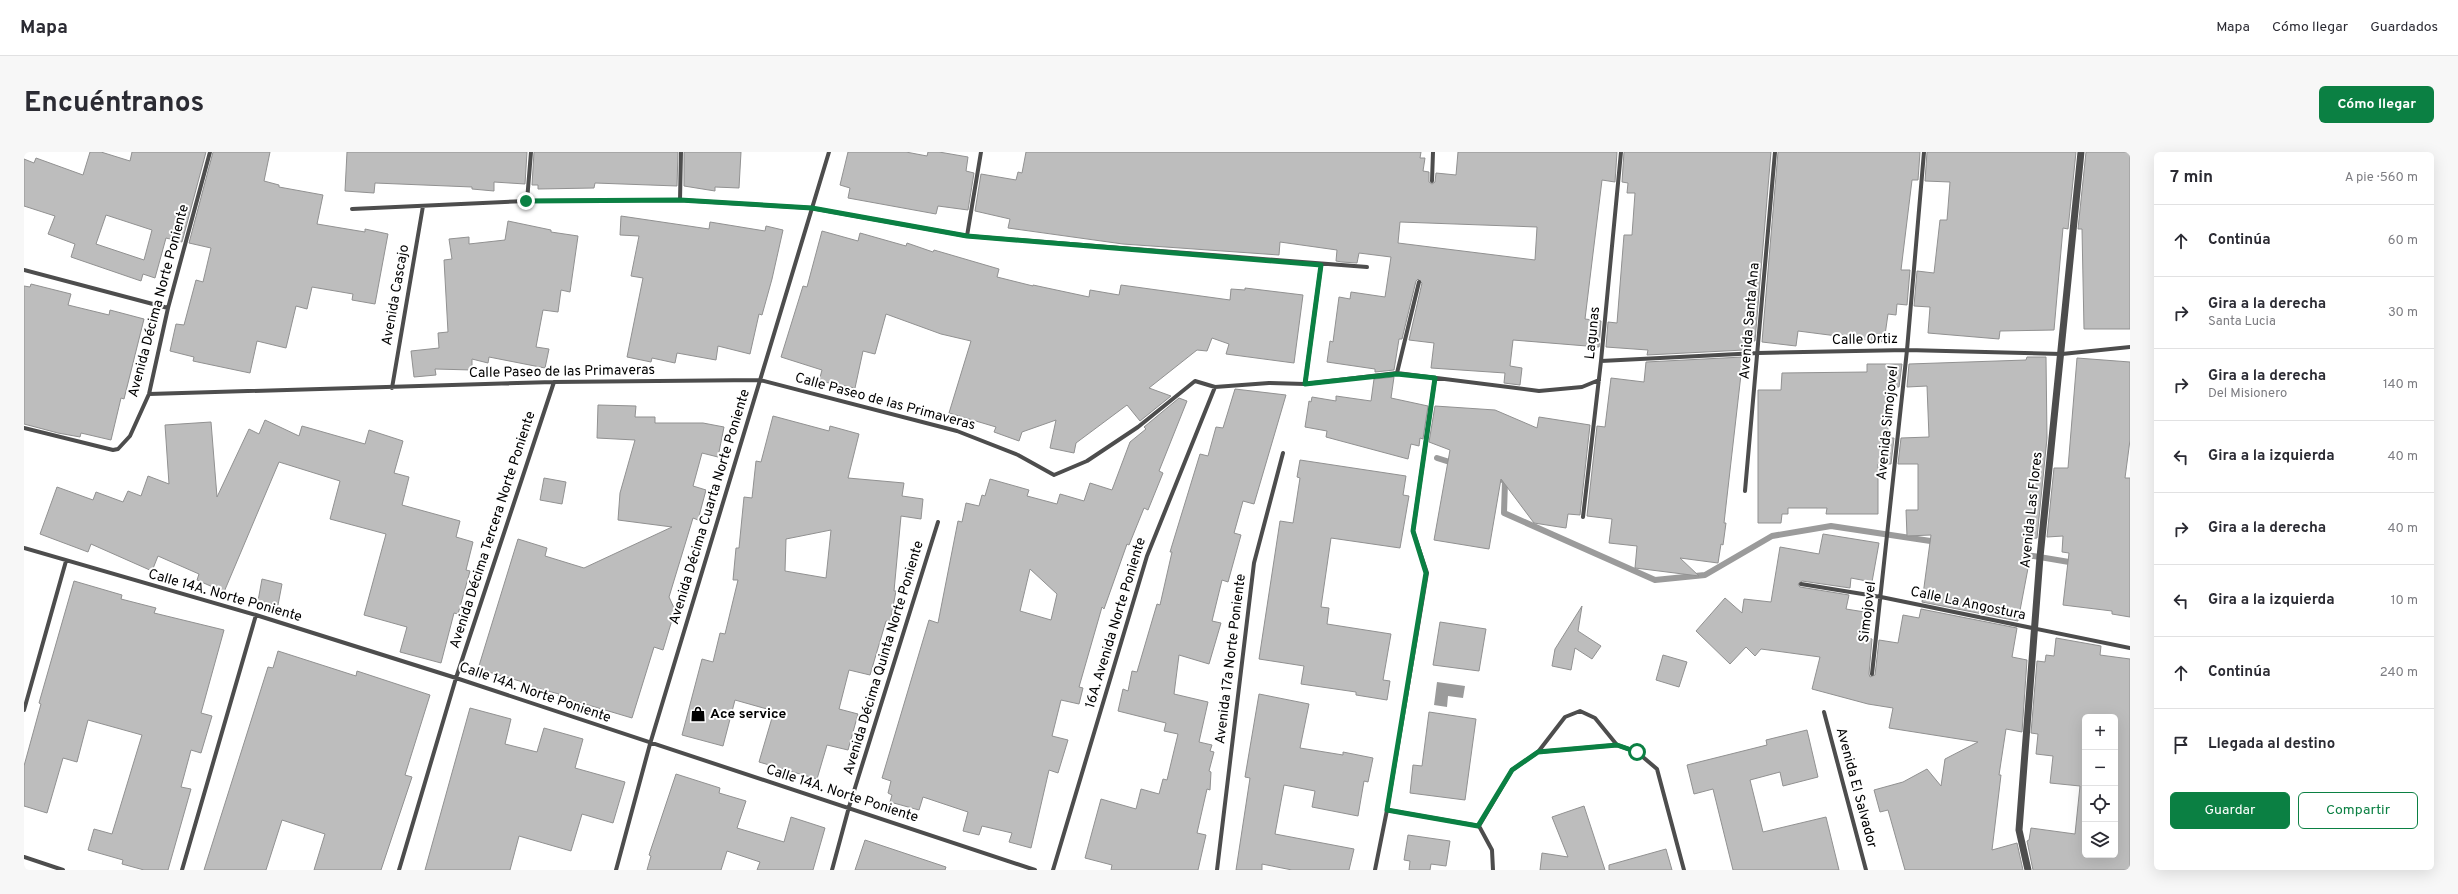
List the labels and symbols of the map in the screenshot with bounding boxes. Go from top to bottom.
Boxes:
route end [517,192,535,210]
street label: Avenida Décima Norte Poniente [125,203,193,399]
street label: Avenida Cascajo [379,243,413,347]
street label: Avenida Santa Ana [1736,262,1764,380]
street label: Lagunas [1582,306,1604,360]
street label: Calle Ortiz [1832,331,1898,349]
street label: Calle Paseo de las Primaveras [469,362,655,382]
street label: Avenida Simojovel [1874,365,1902,481]
street label: Calle Paseo de las Primaveras [793,370,977,434]
street label: Avenida Décima Cuarta Norte Poniente [666,387,754,627]
street label: Avenida Décima Tercera Norte Poniente [446,409,540,651]
street label: Avenida Las Flores [2017,451,2047,569]
street label: 16A. Avenida Norte Poniente [1082,536,1150,710]
street label: Avenida Décima Quinta Norte Poniente [840,539,928,777]
street label: Calle 14A. Norte Poniente [146,566,304,626]
street label: Avenida 17a Norte Poniente [1212,573,1250,745]
street label: Simojovel [1856,580,1880,644]
street label: Calle La Angostura [1909,583,2027,625]
street label: Calle 14A. Norte Poniente [457,659,613,727]
shop icon: Ace service [689,705,707,723]
place label: Ace service [710,706,787,723]
street label: Avenida El Salvador [1832,726,1880,851]
route start [1628,743,1646,761]
street label: Calle 14A. Norte Poniente [764,761,920,827]

